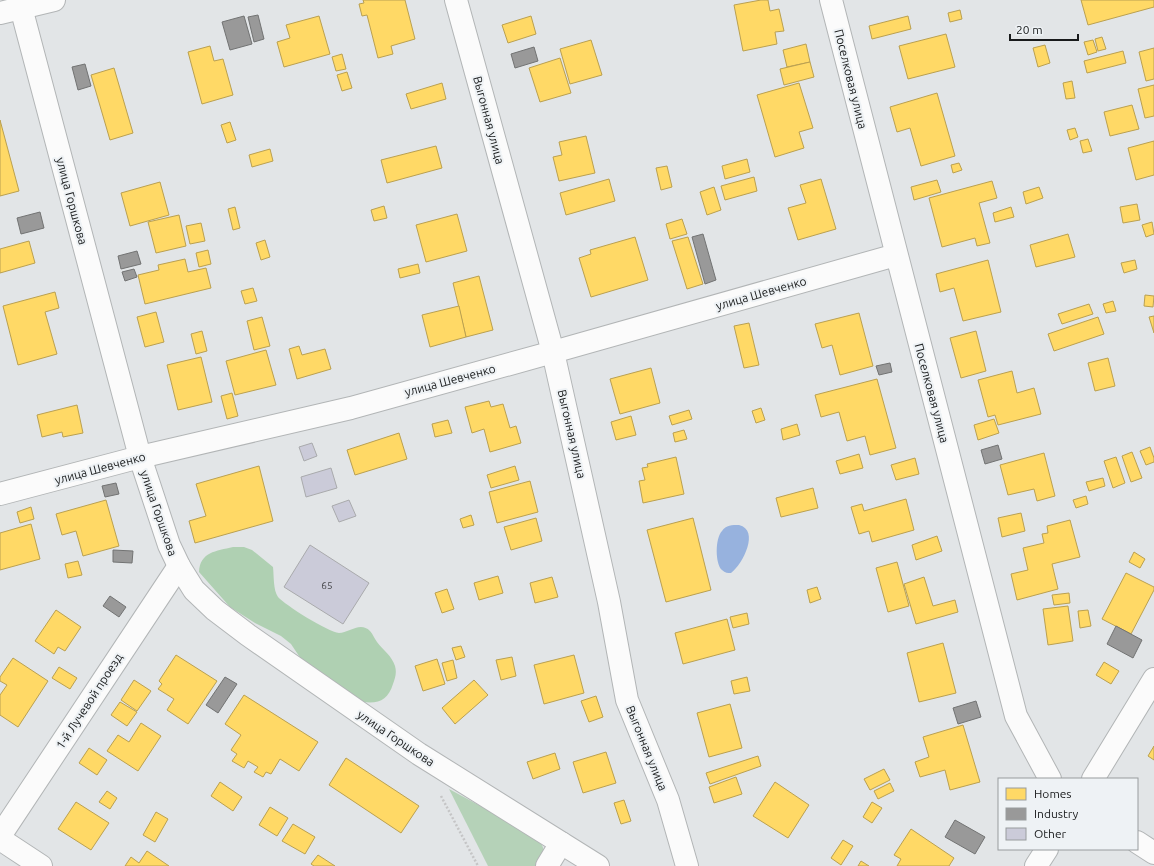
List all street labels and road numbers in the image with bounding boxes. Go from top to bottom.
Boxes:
street label: Поселковая улица [832,28,870,130]
street label: Выгонная улица [471,75,507,165]
street label: улица Горшкова [54,156,90,246]
street label: улица Шевченко [714,274,808,312]
street label: Поселковая улица [912,342,952,444]
street label: улица Шевченко [403,362,497,398]
street label: Выгонная улица [555,388,589,480]
street label: улица Шевченко [53,450,147,486]
street label: улица Горшкова [138,468,180,558]
street label: 1-й Лучевой проезд [53,651,125,751]
street label: Выгонная улица [624,704,670,792]
street label: улица Горшкова [355,707,437,769]

